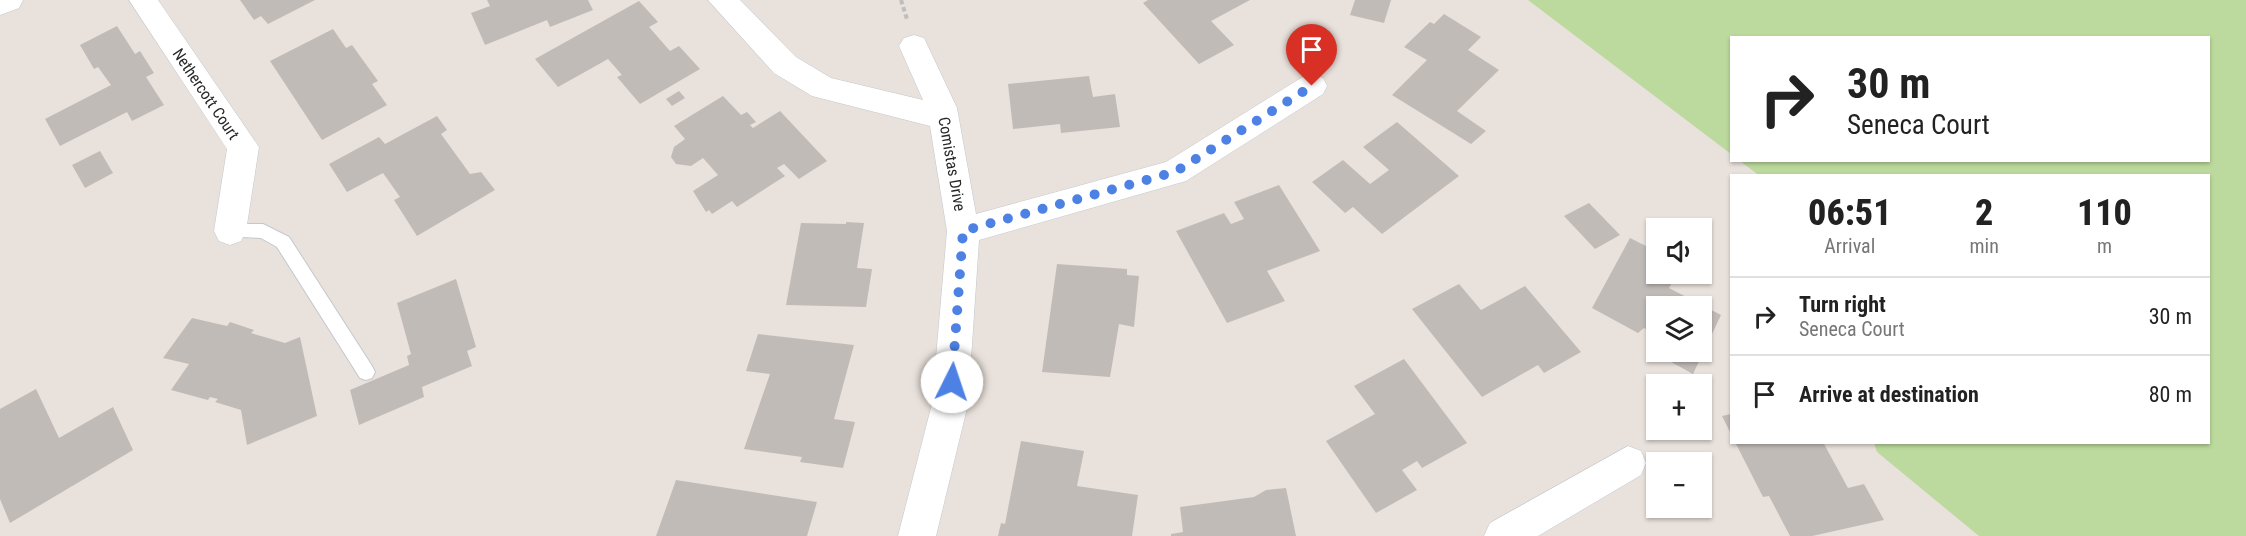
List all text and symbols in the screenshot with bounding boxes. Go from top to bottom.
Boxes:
pin [1286,24,1337,86]
icon: arrive [1295,33,1328,66]
street label: Nethercott Court [169,45,244,143]
text: 30 m [1847,59,1930,108]
icon: right [1748,60,1826,138]
text: Seneca Court [1847,109,1990,141]
street label: Comistas Drive [934,115,970,213]
text: 06:51 [1808,192,1891,234]
text: 2 [1975,192,1993,234]
text: 110 [2077,192,2132,234]
map controls [1646,218,1712,518]
button: sound [1646,218,1712,284]
text: Arrival [1824,234,1875,258]
text: min [1970,234,1999,258]
text: m [2097,234,2112,258]
text: Turn right [1799,292,1886,317]
button: layers [1646,296,1712,362]
icon: right [1748,300,1781,333]
text: 30 m [2149,304,2192,329]
text: Seneca Court [1799,317,1905,341]
position arrow [920,350,984,414]
button: + [1646,374,1712,440]
icon: arrive [1748,378,1781,411]
text: Arrive at destination [1799,382,1979,407]
text: 80 m [2149,382,2192,407]
button: − [1646,452,1712,518]

